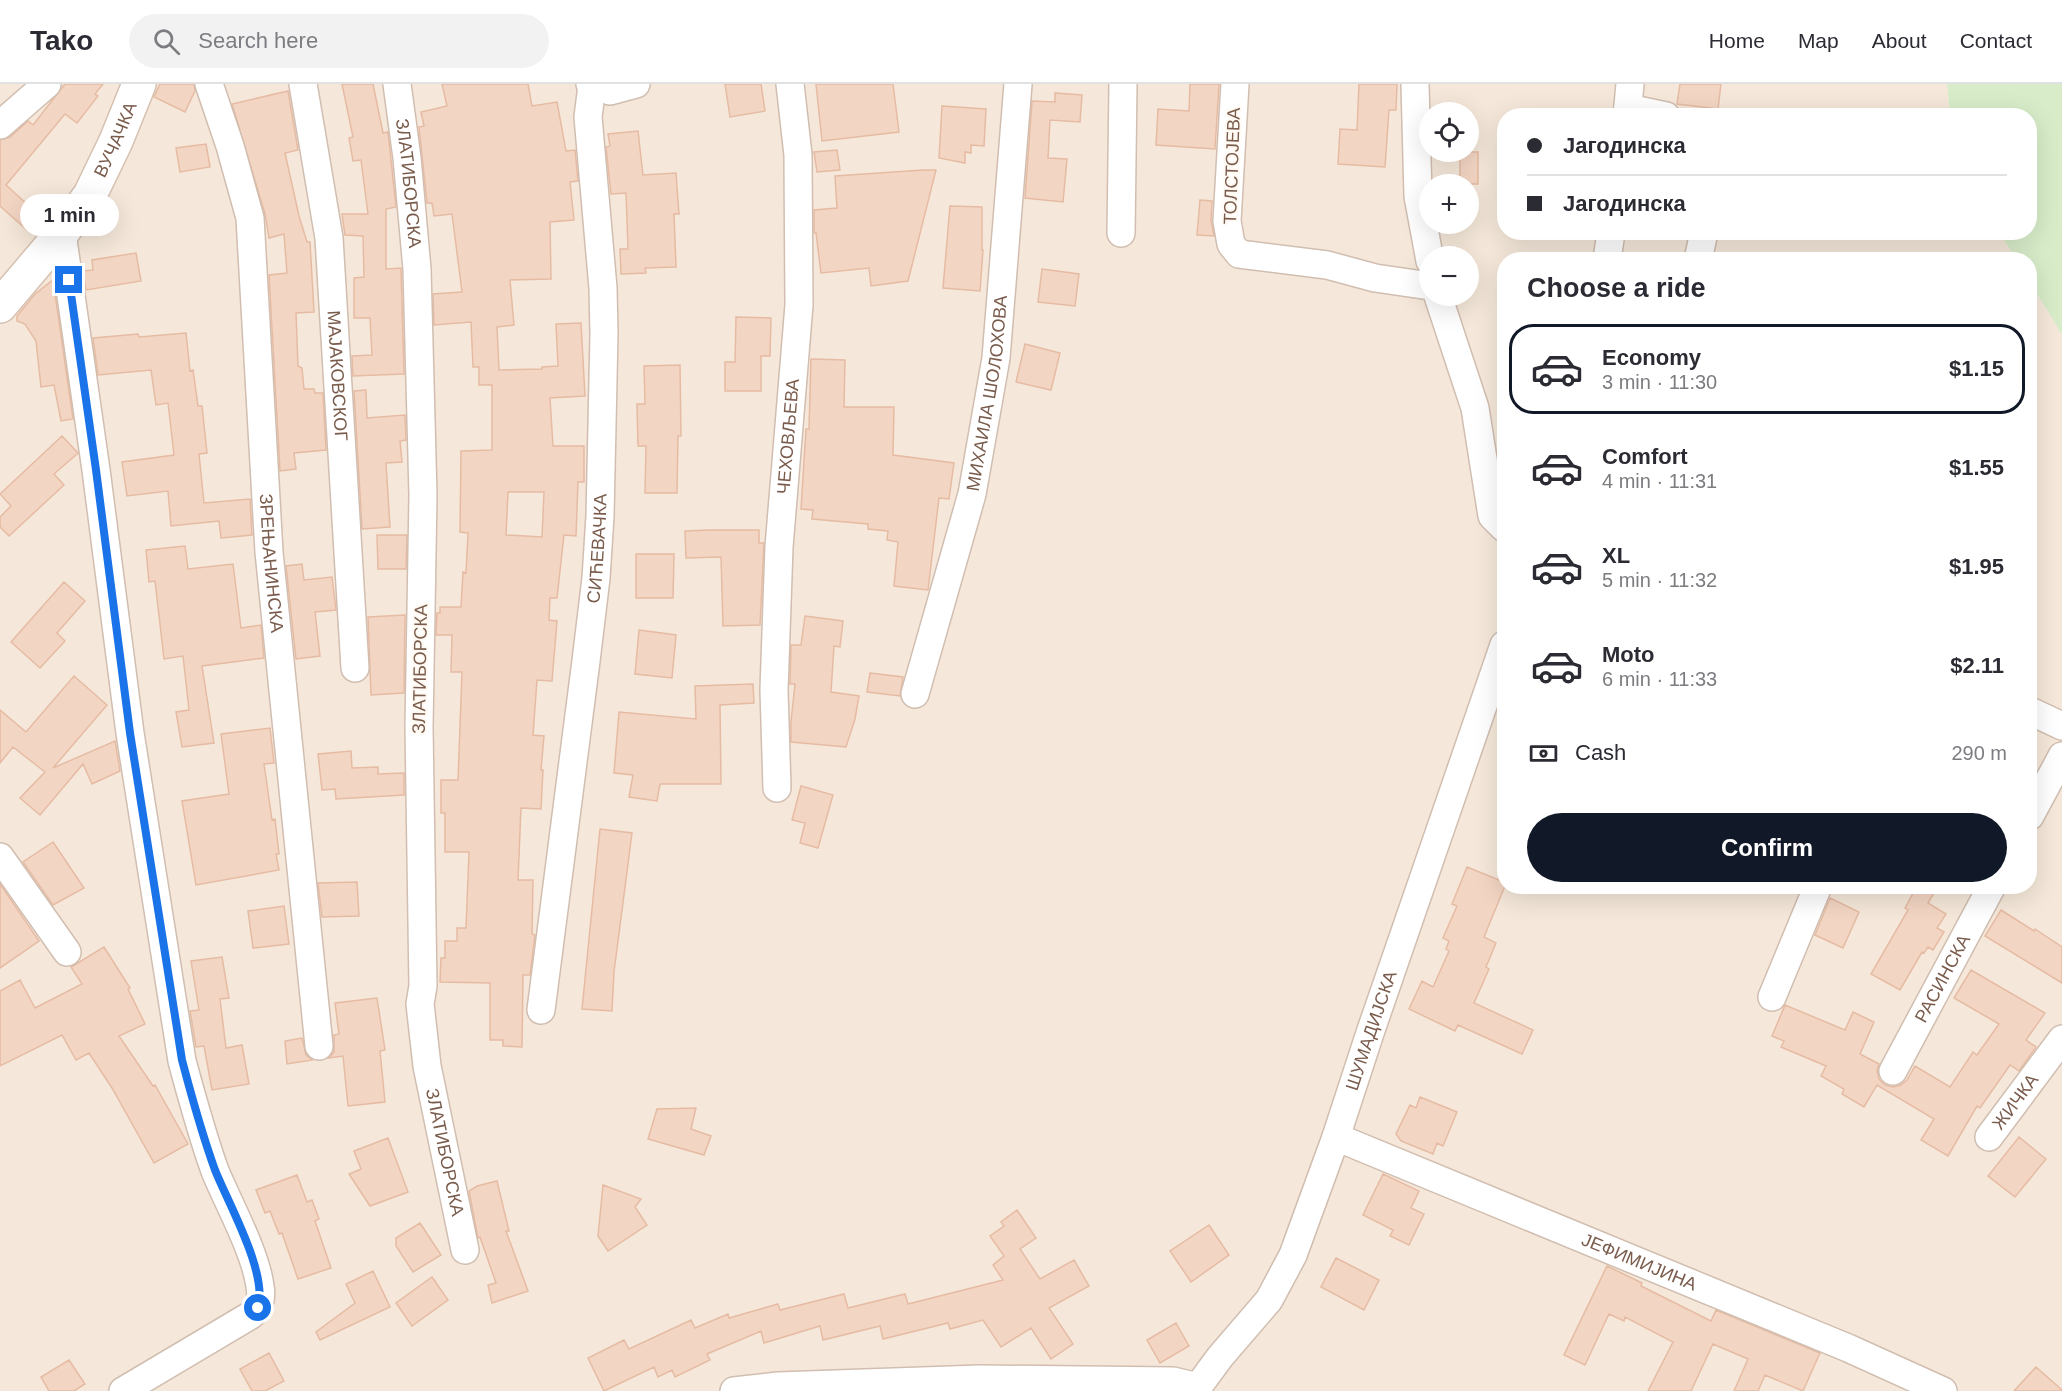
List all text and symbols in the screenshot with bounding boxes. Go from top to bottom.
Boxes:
search box [129,14,549,68]
text: Tako [30,25,93,56]
icon: search [150,25,183,58]
text: Search here [198,28,318,53]
text: Home [1709,29,1765,52]
text: Map [1798,29,1839,52]
text: About [1872,29,1927,52]
text: Contact [1960,29,2032,52]
street label: ВУЧАЧКА [90,99,141,180]
map controls [1419,102,1479,306]
button: locate [1419,102,1479,162]
street label: ТОЛСТОЈЕВА [1220,107,1244,225]
street label: ЗЛАТИБОРСКА [392,117,425,249]
text: Јагодинска [1563,133,1686,158]
button: + [1419,174,1479,234]
text: Јагодинска [1563,191,1686,216]
callout: 1 min [20,193,118,235]
text: 1 min [43,204,96,226]
button: − [1419,246,1479,306]
route end [55,266,82,293]
text: Choose a ride [1527,273,1706,303]
street label: МИХАИЛА ШОЛОХОВА [963,294,1011,493]
street label: МАЈАКОВСКОГ [323,310,351,442]
icon: car [1530,342,1584,396]
text: Economy [1602,345,1701,370]
text: $1.15 [1949,356,2004,381]
text: 3 min · 11:30 [1602,371,1717,393]
street label: ЧЕХОВЉЕВА [773,378,803,495]
icon: car [1530,441,1584,495]
text: Comfort [1602,444,1688,469]
text: $1.55 [1949,455,2004,480]
text: 4 min · 11:31 [1602,470,1717,492]
street label: ЗРЕЊАНИНСКА [256,493,287,634]
street label: СИЋЕВАЧКА [583,493,610,604]
icon: car [1530,540,1584,594]
text: XL [1602,543,1630,568]
text: $1.95 [1949,554,2004,579]
text: 5 min · 11:32 [1602,569,1717,591]
street label: ЗЛАТИБОРСКА [409,604,431,734]
icon: car [1530,639,1584,693]
text: Moto [1602,642,1655,667]
text: $2.11 [1950,653,2004,678]
text: 6 min · 11:33 [1602,668,1717,690]
icon: cash [1527,737,1560,770]
text: Cash [1575,740,1626,765]
text: 290 m [1951,742,2007,764]
button: Confirm [1527,813,2007,882]
street label: РАСИНСКА [1911,931,1974,1026]
street label: ШУМАДИЈСКА [1342,968,1401,1093]
street label: ЖИЧКА [1988,1070,2042,1133]
street label: ЗЛАТИБОРСКА [422,1087,468,1218]
street label: ЈЕФИМИЈИНА [1579,1229,1700,1295]
route start [244,1294,271,1321]

